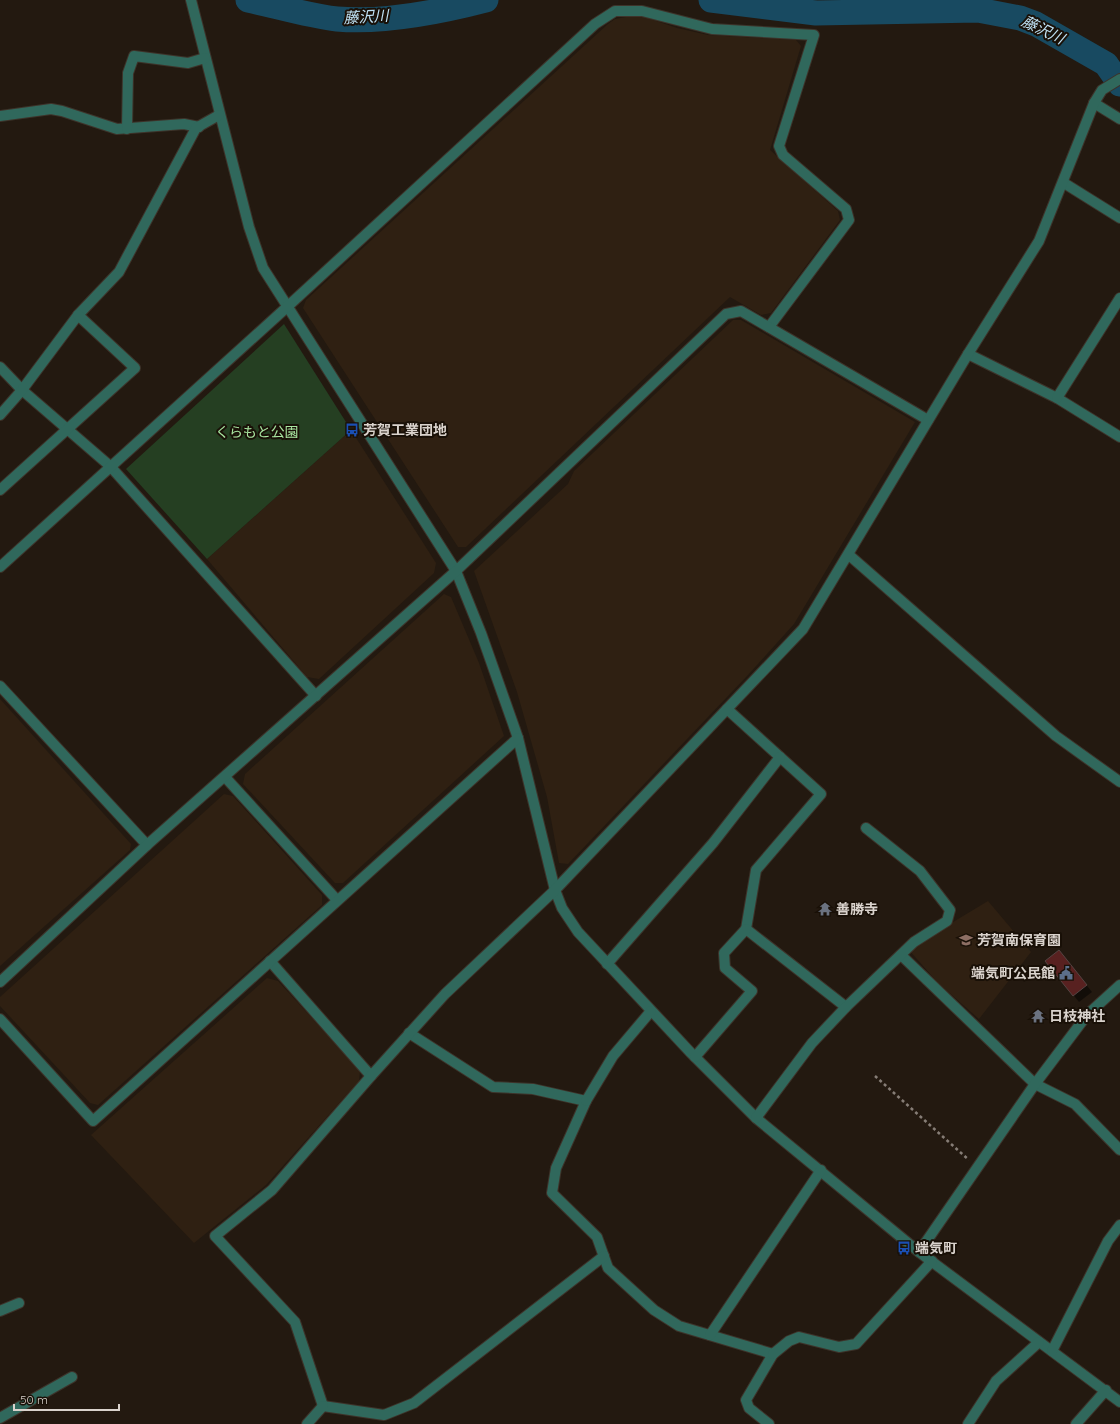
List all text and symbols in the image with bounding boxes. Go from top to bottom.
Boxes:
water label: 藤沢川 [343,6,391,27]
water label: 藤沢川 [1019,11,1069,49]
place label: 芳賀工業団地 [363,421,447,439]
bus stop icon: 芳賀工業団地 [344,422,360,438]
park label: くらもと公園 [215,423,299,441]
place label: 善勝寺 [836,900,878,918]
temple icon: 善勝寺 [817,901,833,917]
place label: 芳賀南保育園 [977,931,1061,949]
school or university icon: 芳賀南保育園 [958,932,974,948]
place label: 端気町公民館 [971,964,1055,982]
public building icon: 端気町公民館 [1058,965,1074,981]
place label: 日枝神社 [1049,1007,1105,1025]
temple icon: 日枝神社 [1030,1008,1046,1024]
place label: 端気町 [915,1239,957,1257]
bus stop icon: 端気町 [896,1240,912,1256]
scale bar [14,1386,119,1412]
text: 50 m [20,1392,48,1407]

